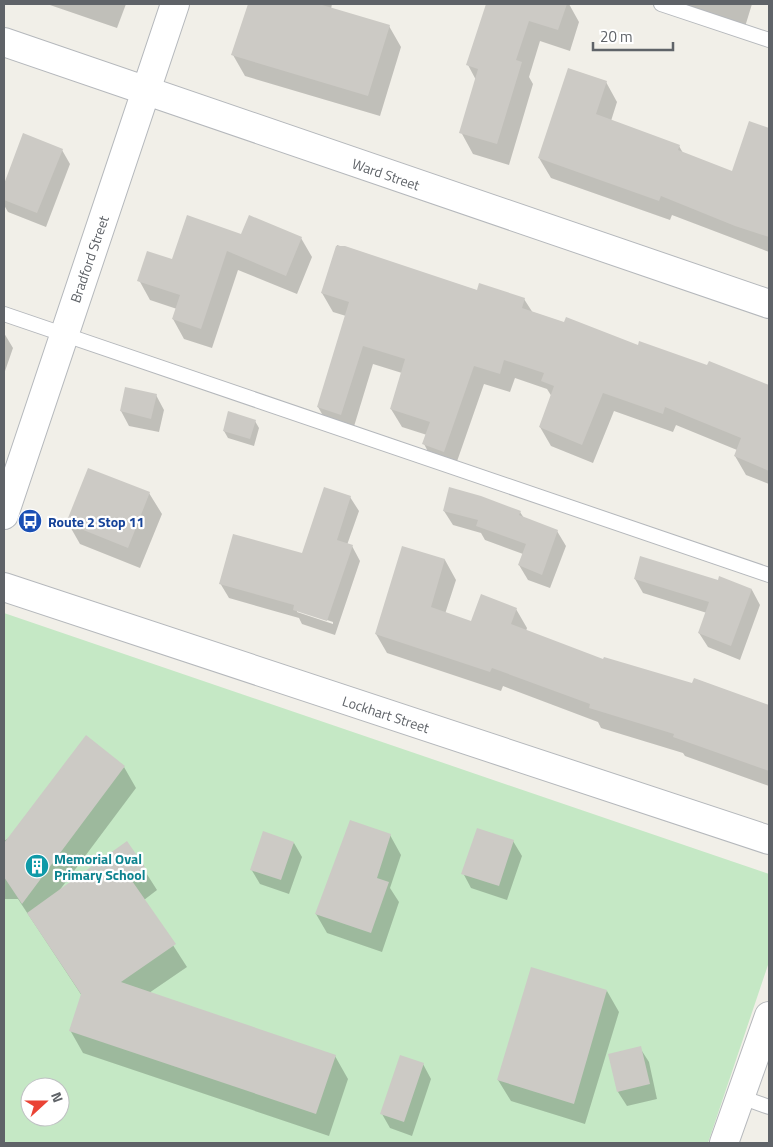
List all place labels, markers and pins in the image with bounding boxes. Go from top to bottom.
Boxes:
bus stop icon: Route 2 Stop 11 [17,508,43,534]
place label: Route 2 Stop 11 [48,511,144,532]
place label: Memorial Oval Primary School [54,848,146,885]
building icon: Memorial Oval Primary School [24,853,50,879]

